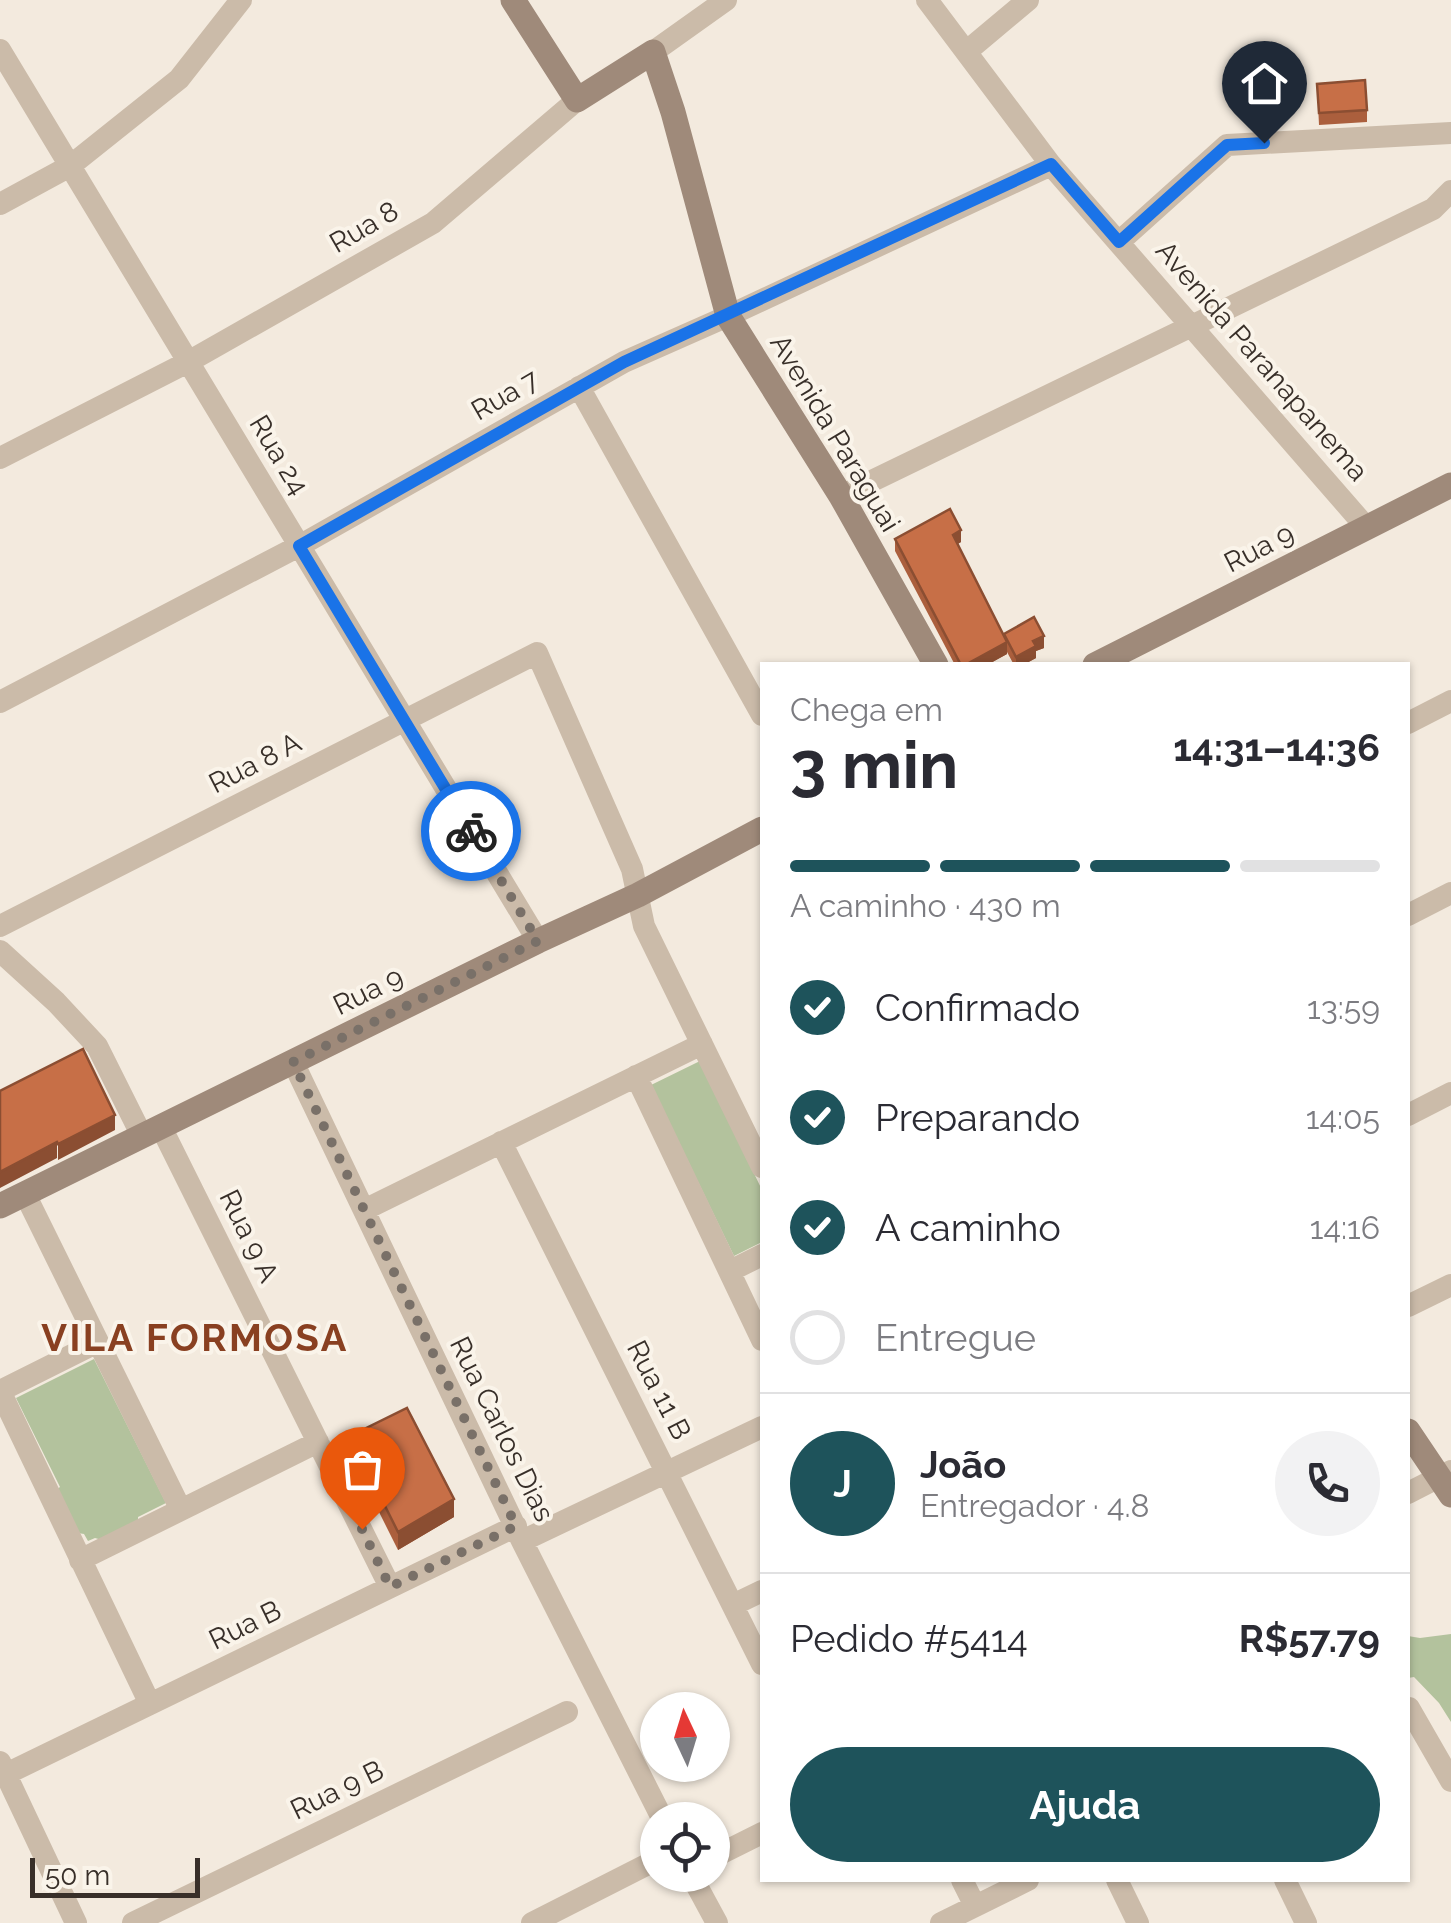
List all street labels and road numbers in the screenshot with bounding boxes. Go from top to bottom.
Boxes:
street label: Rua 8 [324,194,404,260]
street label: Avenida Paranapanema [1149,235,1375,487]
street label: Avenida Paraguai [763,329,907,537]
street label: Rua 7 [466,363,544,427]
street label: Rua 24 [242,409,316,501]
street label: Rua 9 [1219,517,1299,579]
street label: Rua 8 A [203,726,307,800]
street label: Rua 9 [328,960,408,1022]
street label: Rua 9 A [213,1184,285,1288]
street label: Rua Carlos Dias [443,1331,561,1527]
street label: Rua 11 B [620,1335,698,1445]
street label: Rua B [204,1594,286,1656]
street label: Rua 9 B [285,1753,389,1827]

